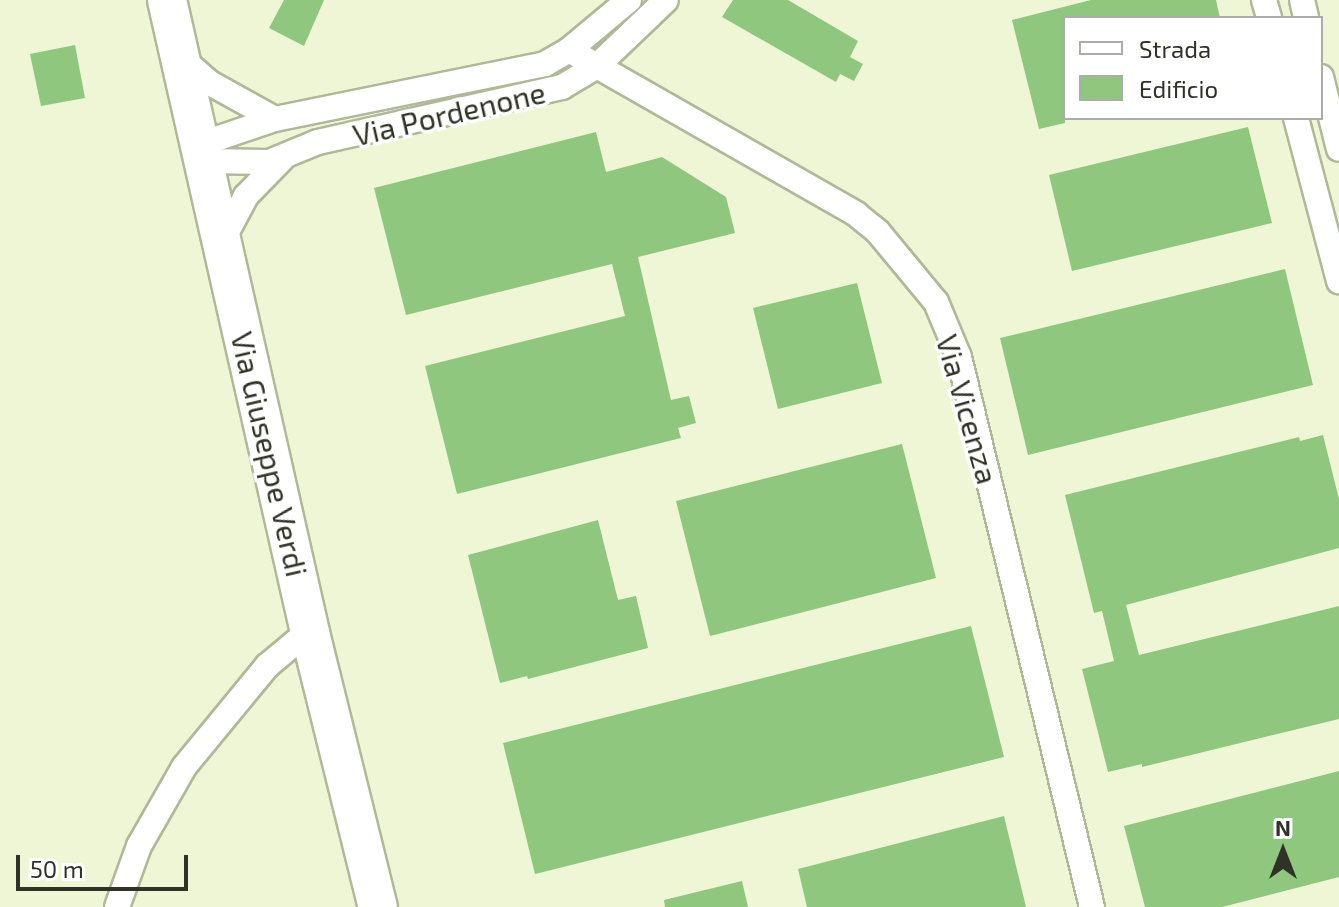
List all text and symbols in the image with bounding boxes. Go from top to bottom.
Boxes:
legend [1063,16,1323,120]
text: Strada [1139,34,1211,63]
street label: Via Pordenone [349,73,549,153]
text: Edificio [1139,74,1218,103]
street label: Via Giuseppe Verdi [224,328,316,580]
street label: Via Vicenza [929,330,1007,488]
north arrow [1243,811,1323,891]
text: N [1275,814,1291,840]
scale bar [20,839,192,889]
text: 50 m [30,854,84,883]

